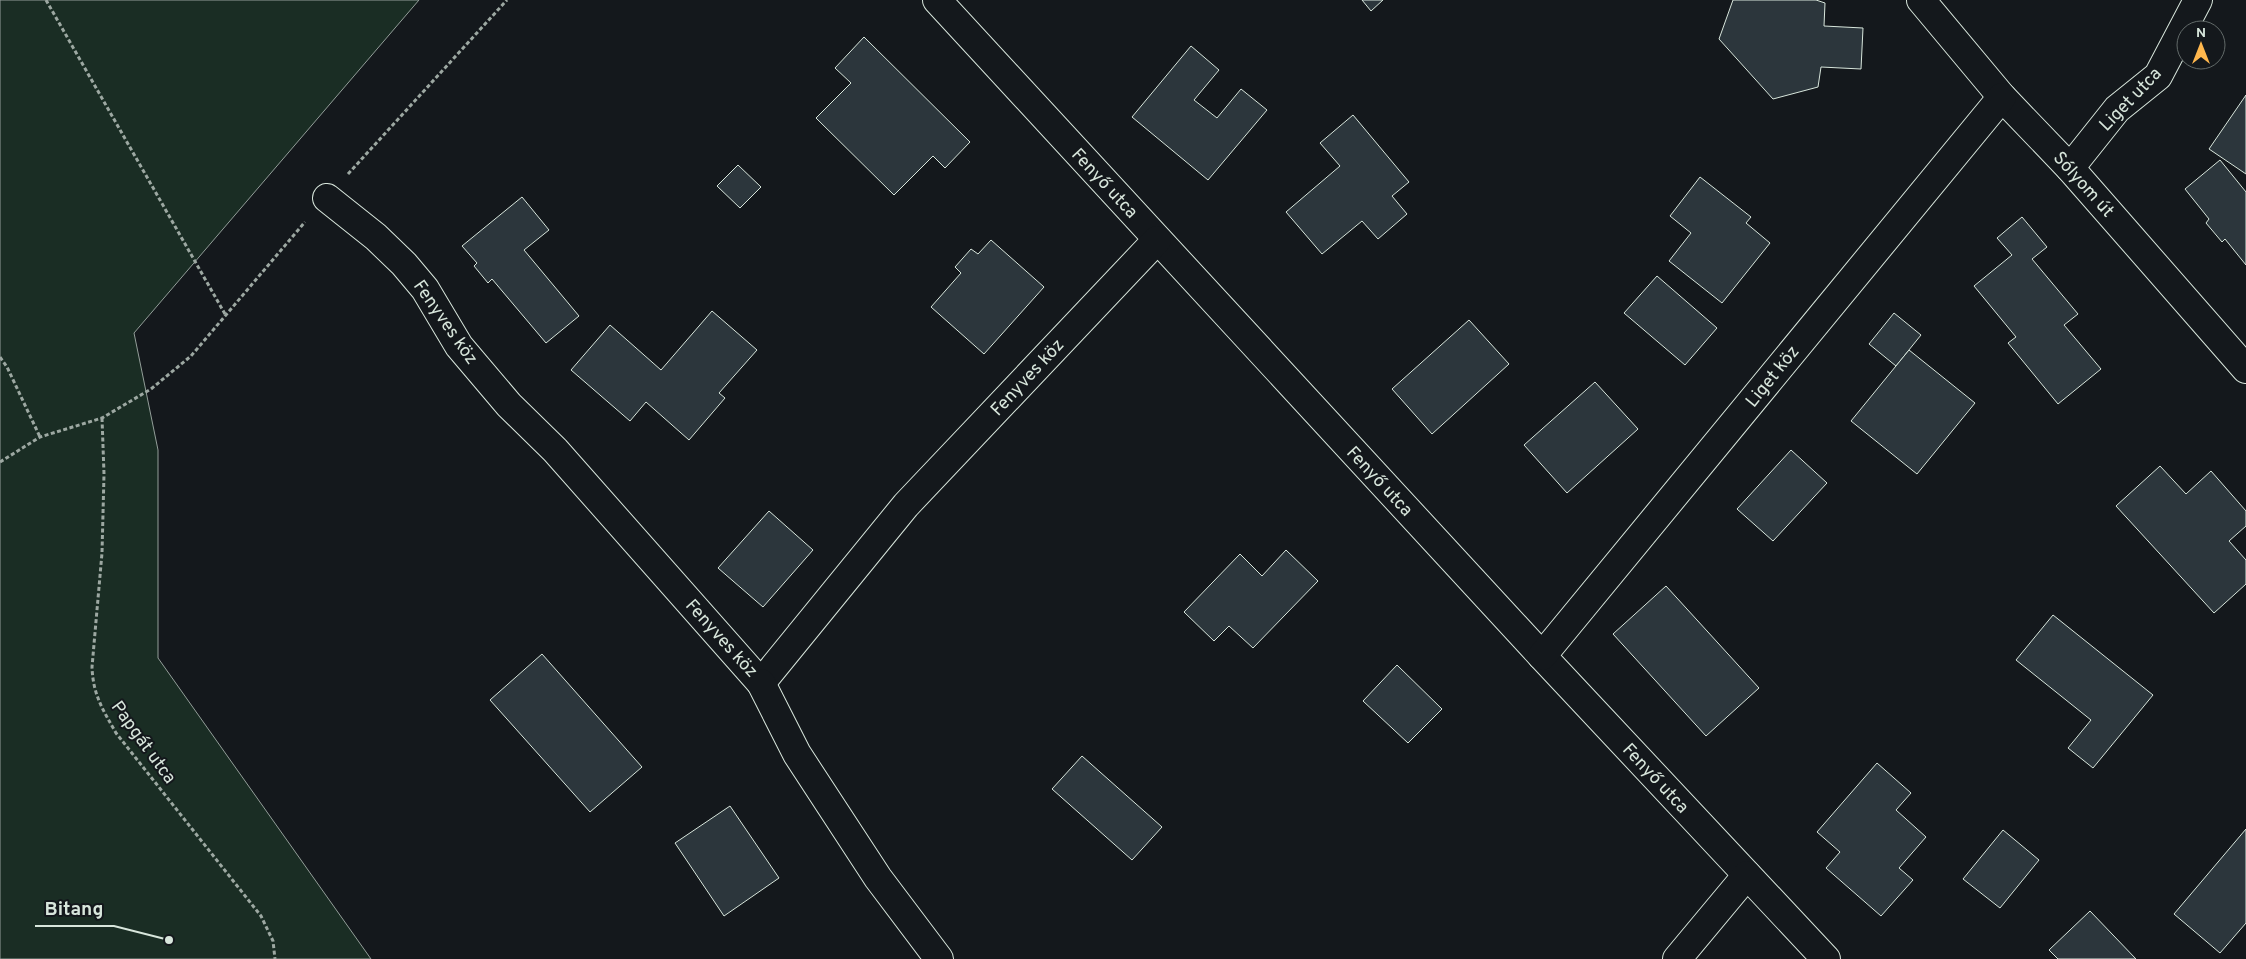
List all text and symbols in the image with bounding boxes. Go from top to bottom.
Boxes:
north arrow [2176,20,2226,70]
text: N [2196,25,2206,42]
street label: Liget utca [2095,63,2167,137]
street label: Fenyő utca [1066,144,1142,224]
street label: Sólyom út [2047,147,2119,223]
street label: Fenyves köz [407,276,482,370]
street label: Fenyves köz [986,334,1070,422]
street label: Liget köz [1741,341,1805,413]
street label: Fenyő utca [1341,442,1417,522]
street label: Fenyves köz [680,595,762,683]
street label: Papgát utca [105,697,181,789]
street label: Fenyő utca [1617,739,1693,819]
callout: Bitang [35,892,114,926]
text: Bitang [45,898,103,922]

